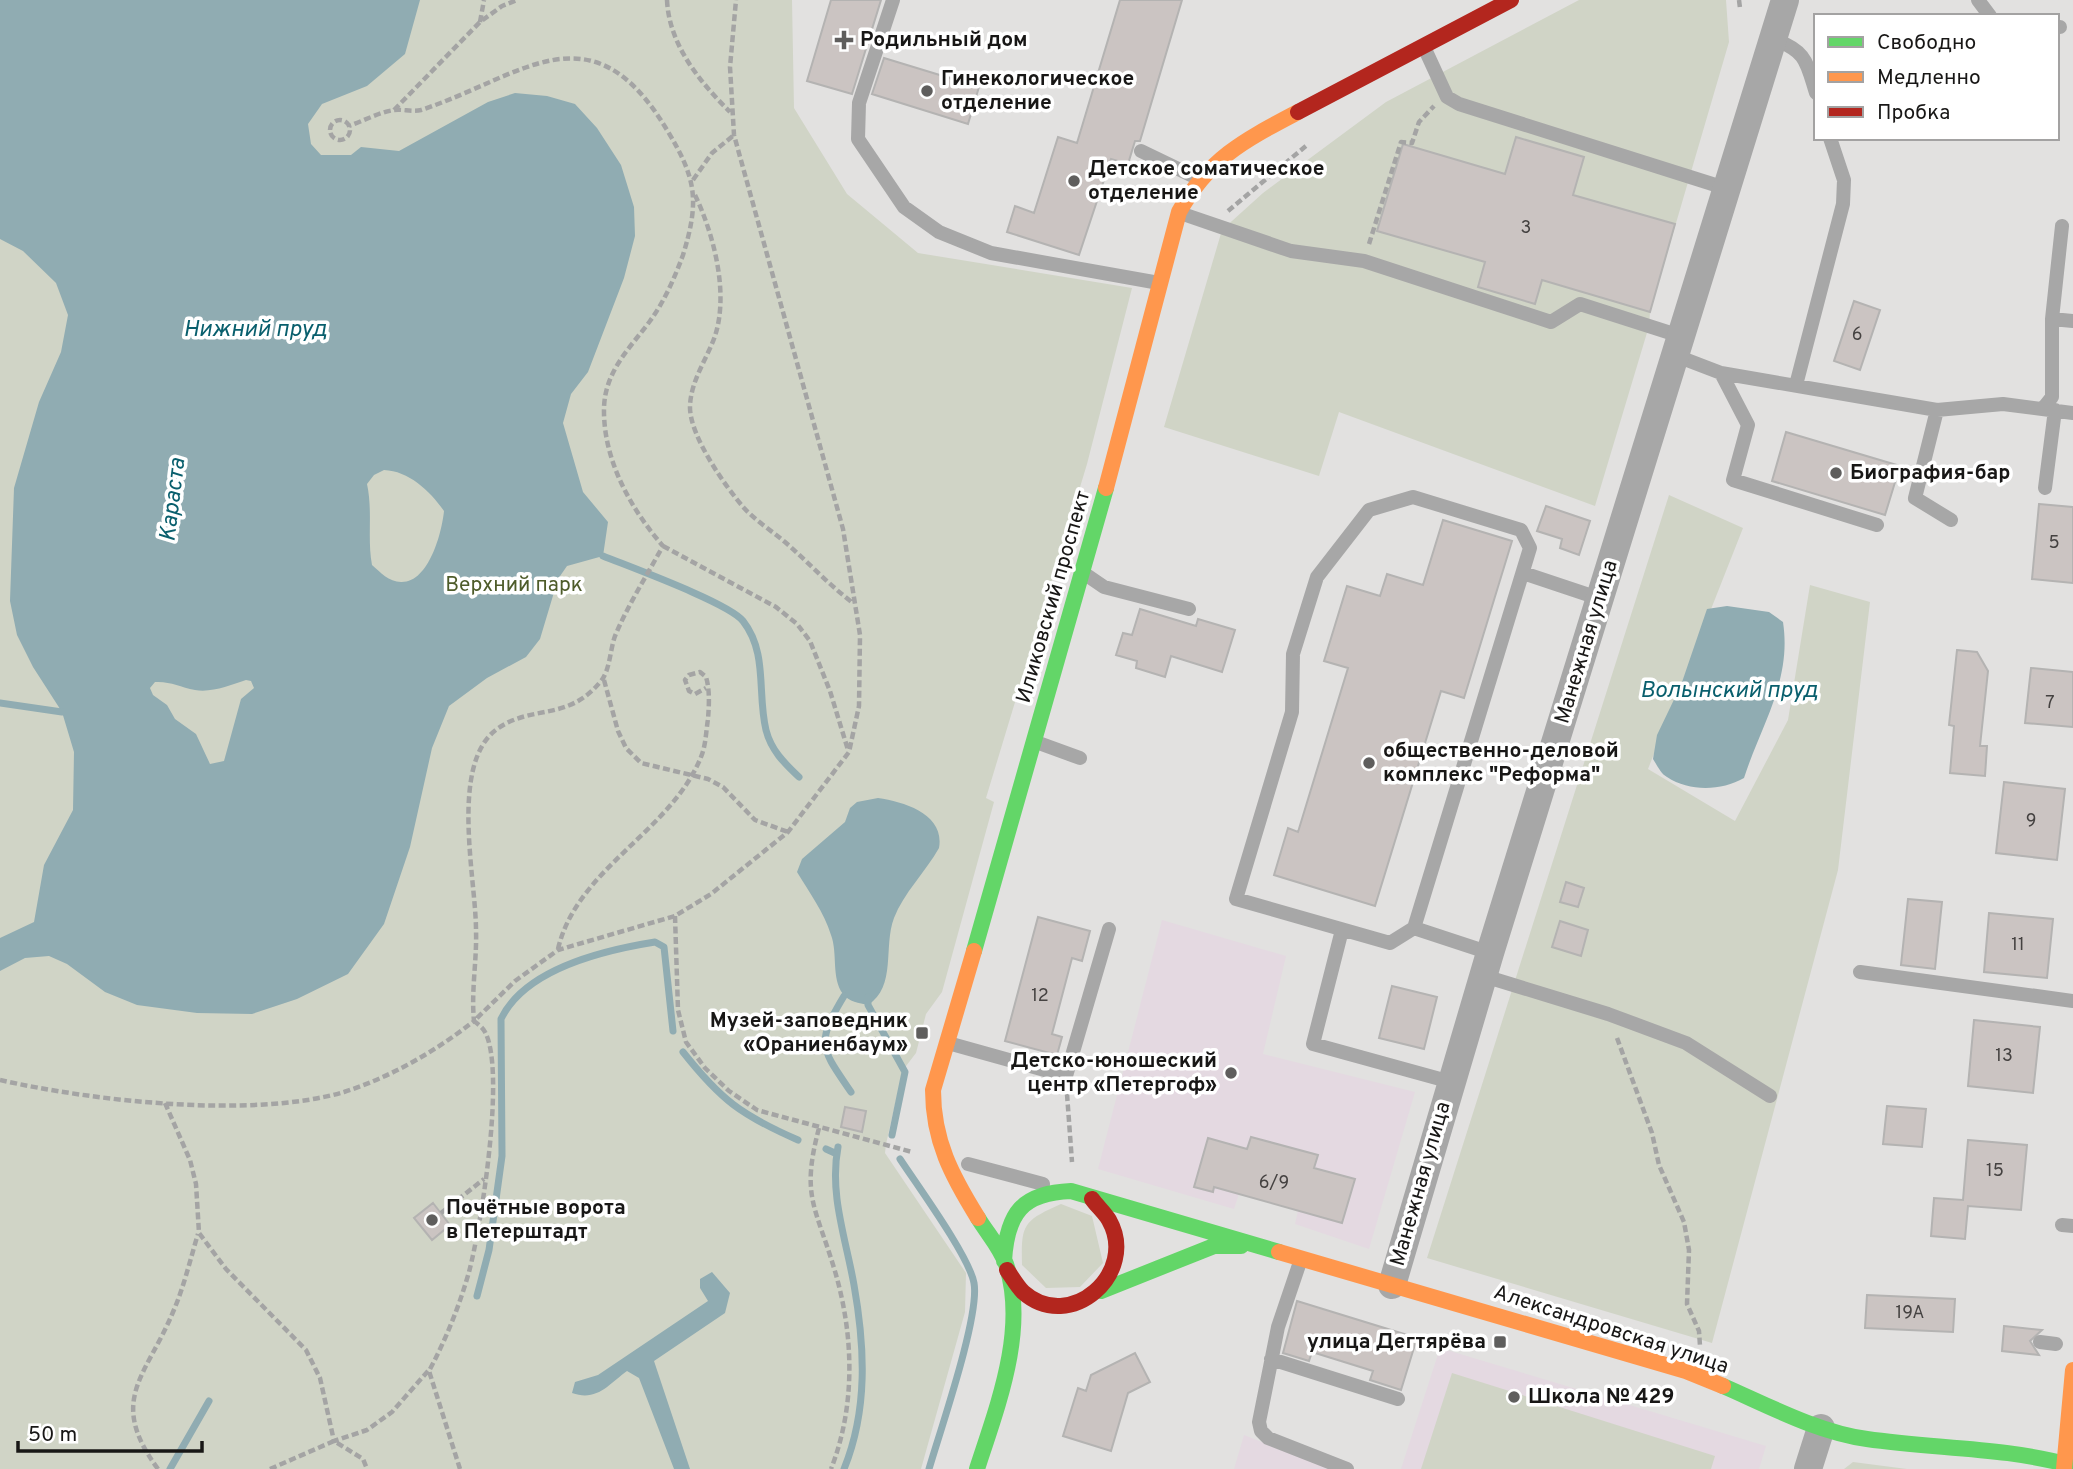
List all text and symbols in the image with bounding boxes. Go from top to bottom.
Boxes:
legend [1814,14,2059,140]
place label: Родильный дом [860,27,1028,54]
marker: Родильный дом [834,30,854,50]
text: Свободно [1877,30,1976,57]
text: Медленно [1877,65,1981,92]
place label: Гинекологическое отделение [941,66,1134,117]
marker: Гинекологическое отделение [919,83,935,99]
text: Пробка [1877,100,1950,127]
place label: Детское соматическое отделение [1088,156,1324,207]
marker: Детское соматическое отделение [1066,173,1082,189]
house number: 3 [1521,217,1531,240]
water label: Нижний пруд [183,316,327,345]
house number: 6 [1852,324,1862,347]
water label: Караста [154,456,194,543]
place label: Биография-бар [1850,460,2010,487]
marker: Биография-бар [1828,465,1844,481]
street label: Иликовский проспект [1011,488,1097,706]
house number: 5 [2048,532,2060,555]
street label: Манежная улица [1549,557,1625,727]
park label: Верхний парк [445,572,583,599]
water label: Волынский пруд [1640,677,1818,706]
house number: 7 [2045,692,2055,715]
place label: oбщеcтвенно-деловoй кoмплeкc "Peфoрма" [1383,738,1619,789]
marker: oбщеcтвенно-деловoй кoмплeкc "Peфoрма" [1361,755,1377,771]
house number: 9 [2026,810,2036,833]
house number: 11 [2011,934,2025,957]
house number: 12 [1031,985,1049,1008]
place label: Музей-заповедник «Ораниенбаум» [710,1008,908,1059]
marker: Музей-заповедник «Ораниенбаум» [914,1025,930,1041]
house number: 13 [1995,1045,2013,1068]
place label: Детско-юношеский центр «Петергоф» [1010,1048,1217,1099]
marker: Детско-юношеский центр «Петергоф» [1223,1065,1239,1081]
street label: Манежная улица [1385,1099,1457,1269]
house number: 15 [1986,1160,2004,1183]
house number: 6/9 [1259,1172,1289,1195]
place label: Почётные ворота в Петерштадт [446,1195,626,1246]
marker: Почётные ворота в Петерштадт [424,1212,440,1228]
street label: Александровская улица [1490,1279,1732,1381]
house number: 19А [1896,1302,1924,1325]
place label: улица Дегтярёва [1307,1329,1486,1356]
marker: улица Дегтярёва [1492,1334,1508,1350]
place label: Школа № 429 [1528,1384,1674,1411]
marker: Школа № 429 [1506,1389,1522,1405]
scale bar [18,1410,201,1454]
text: 50 m [28,1422,77,1449]

